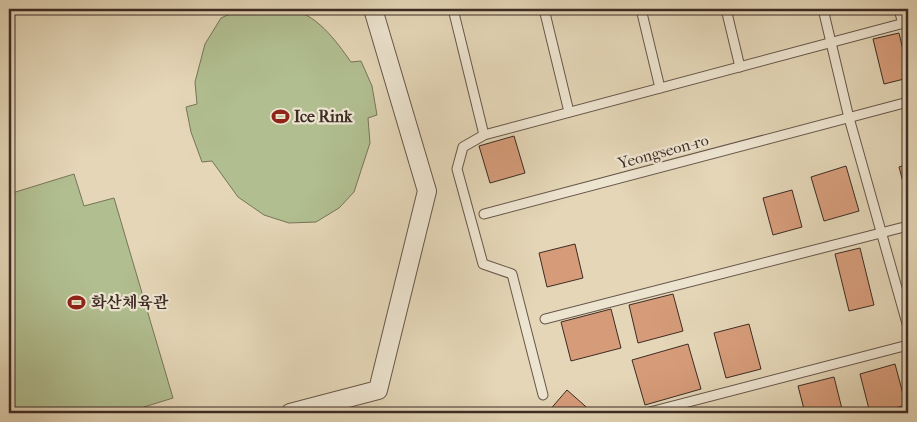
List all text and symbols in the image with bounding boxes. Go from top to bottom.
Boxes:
sports icon: Ice Rink [270,106,290,126]
place label: Ice Rink [294,107,353,126]
street label: Yeongseon-ro [615,130,711,173]
sports icon: 화산체육관 [67,292,87,312]
place label: 화산체육관 [91,293,169,312]

